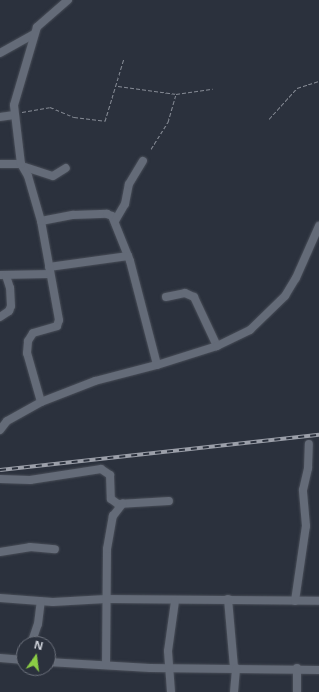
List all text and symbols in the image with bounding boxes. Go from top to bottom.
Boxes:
north arrow [16,636,56,676]
text: N [33,636,45,653]

